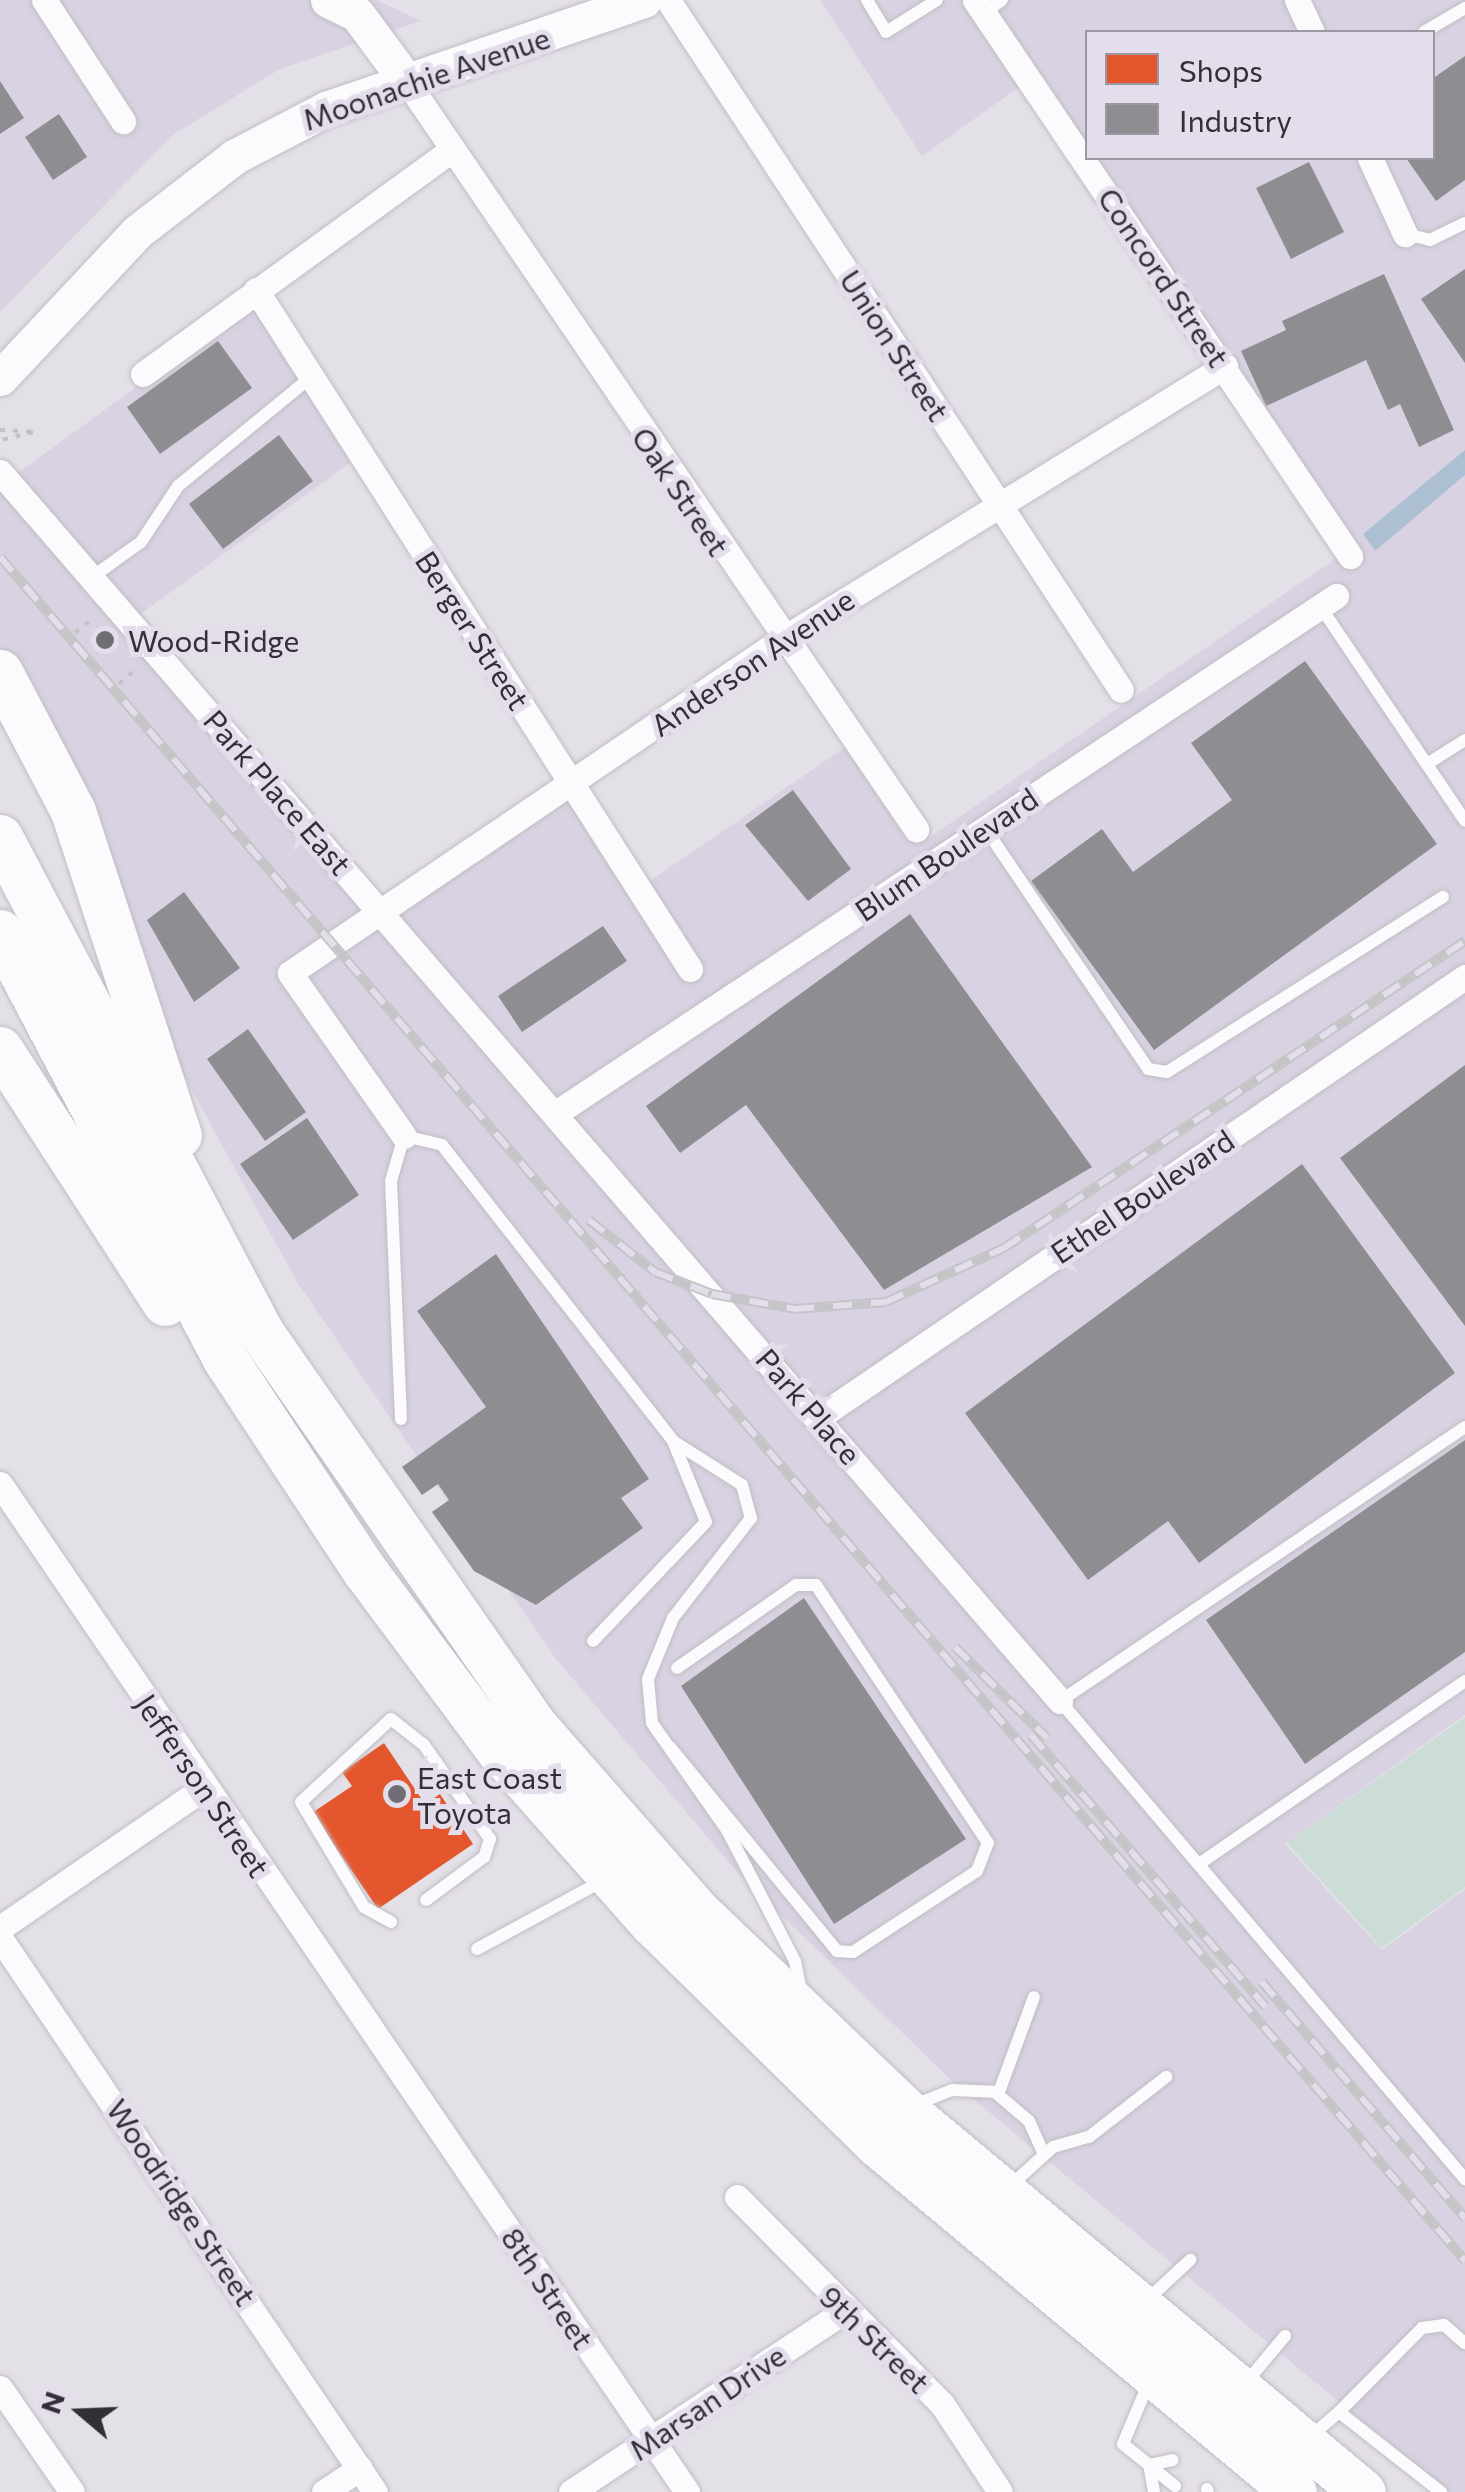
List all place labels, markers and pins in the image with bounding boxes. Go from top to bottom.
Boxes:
place label: Wood-Ridge [128,622,299,658]
marker: Wood-Ridge [92,627,118,653]
place label: East Coast Toyota [417,1759,562,1830]
marker: East Coast Toyota [386,1783,408,1805]

